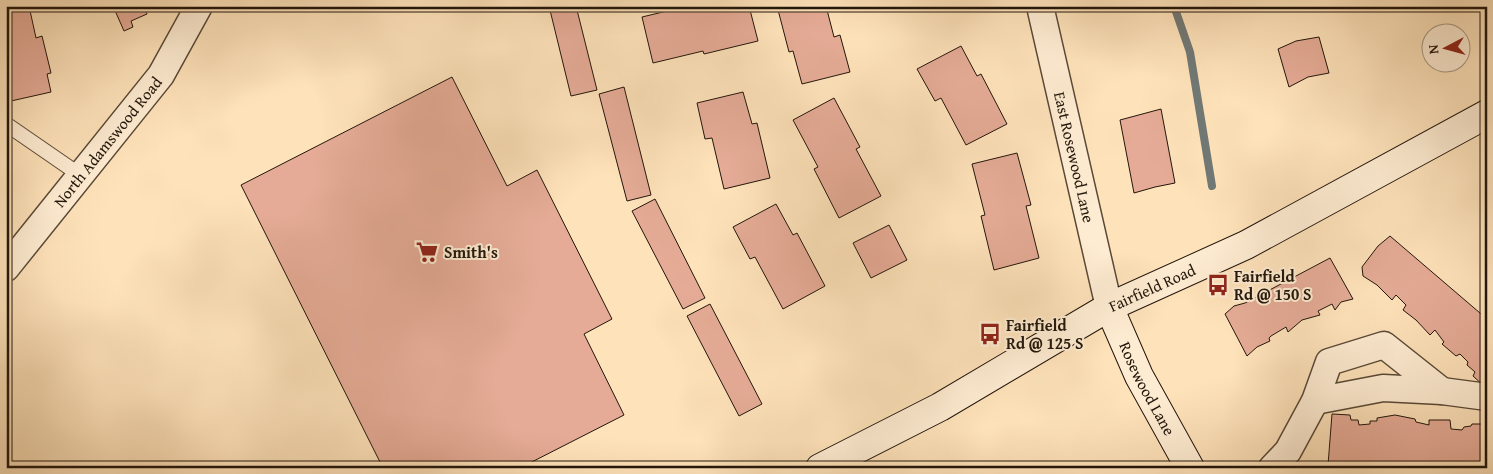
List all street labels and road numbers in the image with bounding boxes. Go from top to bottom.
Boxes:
street label: North Adamswood Road [47,71,168,212]
street label: East Rosewood Lane [1048,89,1101,225]
street label: Fairfield Road [1104,257,1200,318]
street label: Rosewood Lane [1113,338,1182,440]

